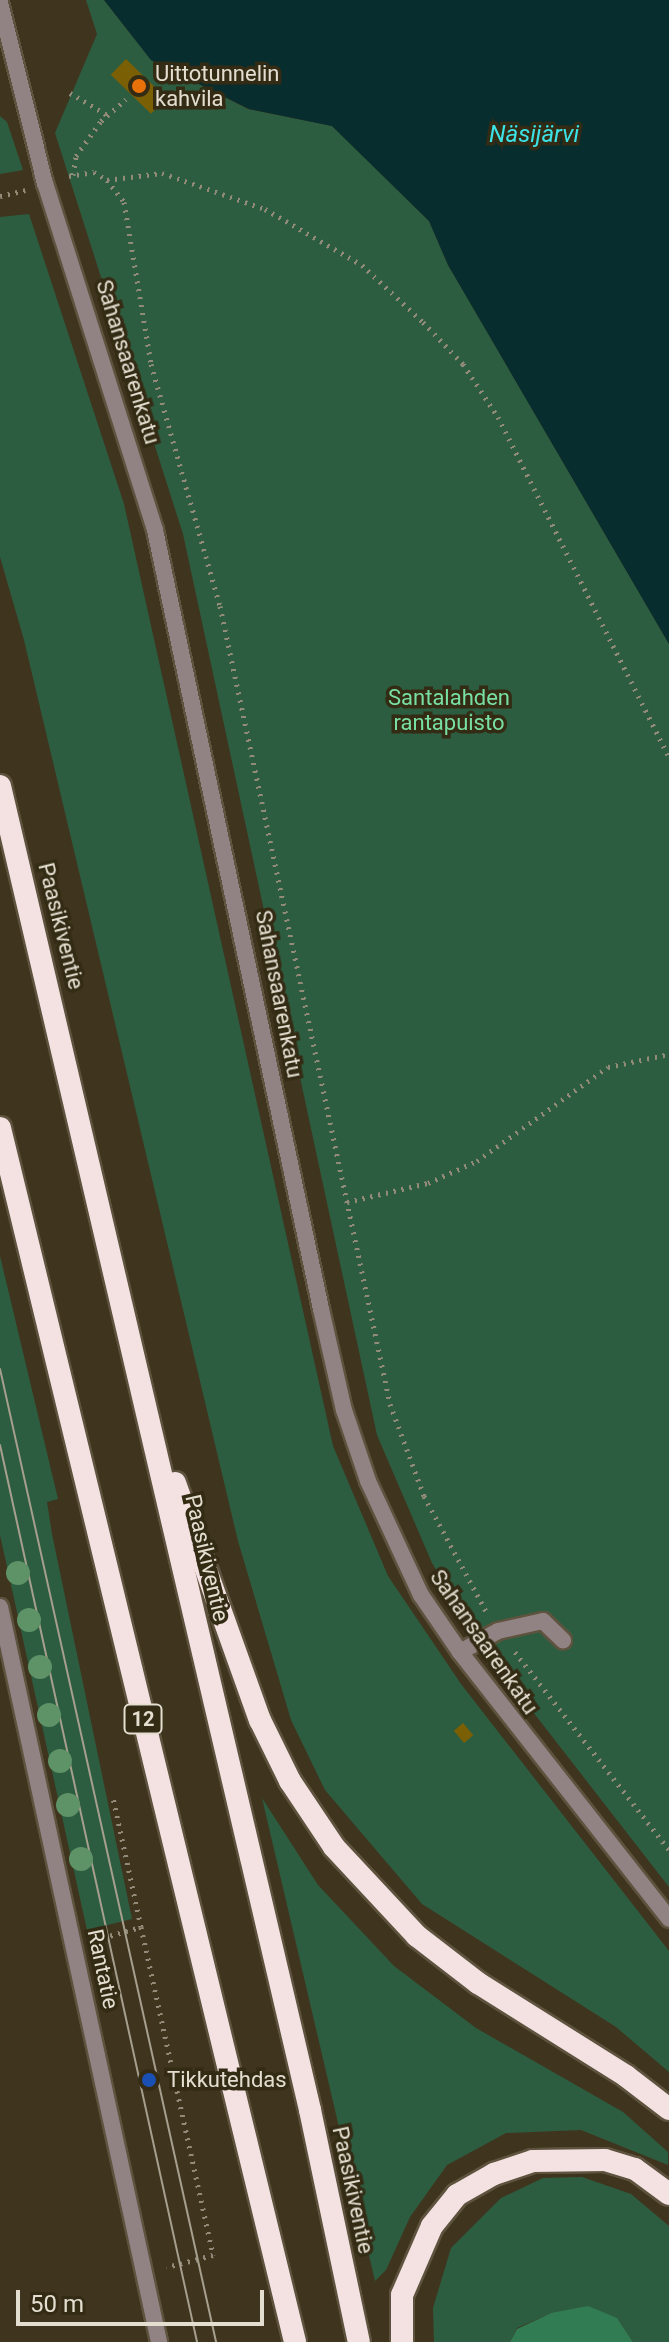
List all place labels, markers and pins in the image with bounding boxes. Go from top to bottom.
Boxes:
place label: Uittotunnelin kahvila [155,60,279,112]
marker: Uittotunnelin kahvila [130,77,148,95]
place label: Tikkutehdas [167,2067,287,2093]
marker: Tikkutehdas [138,2069,160,2091]

